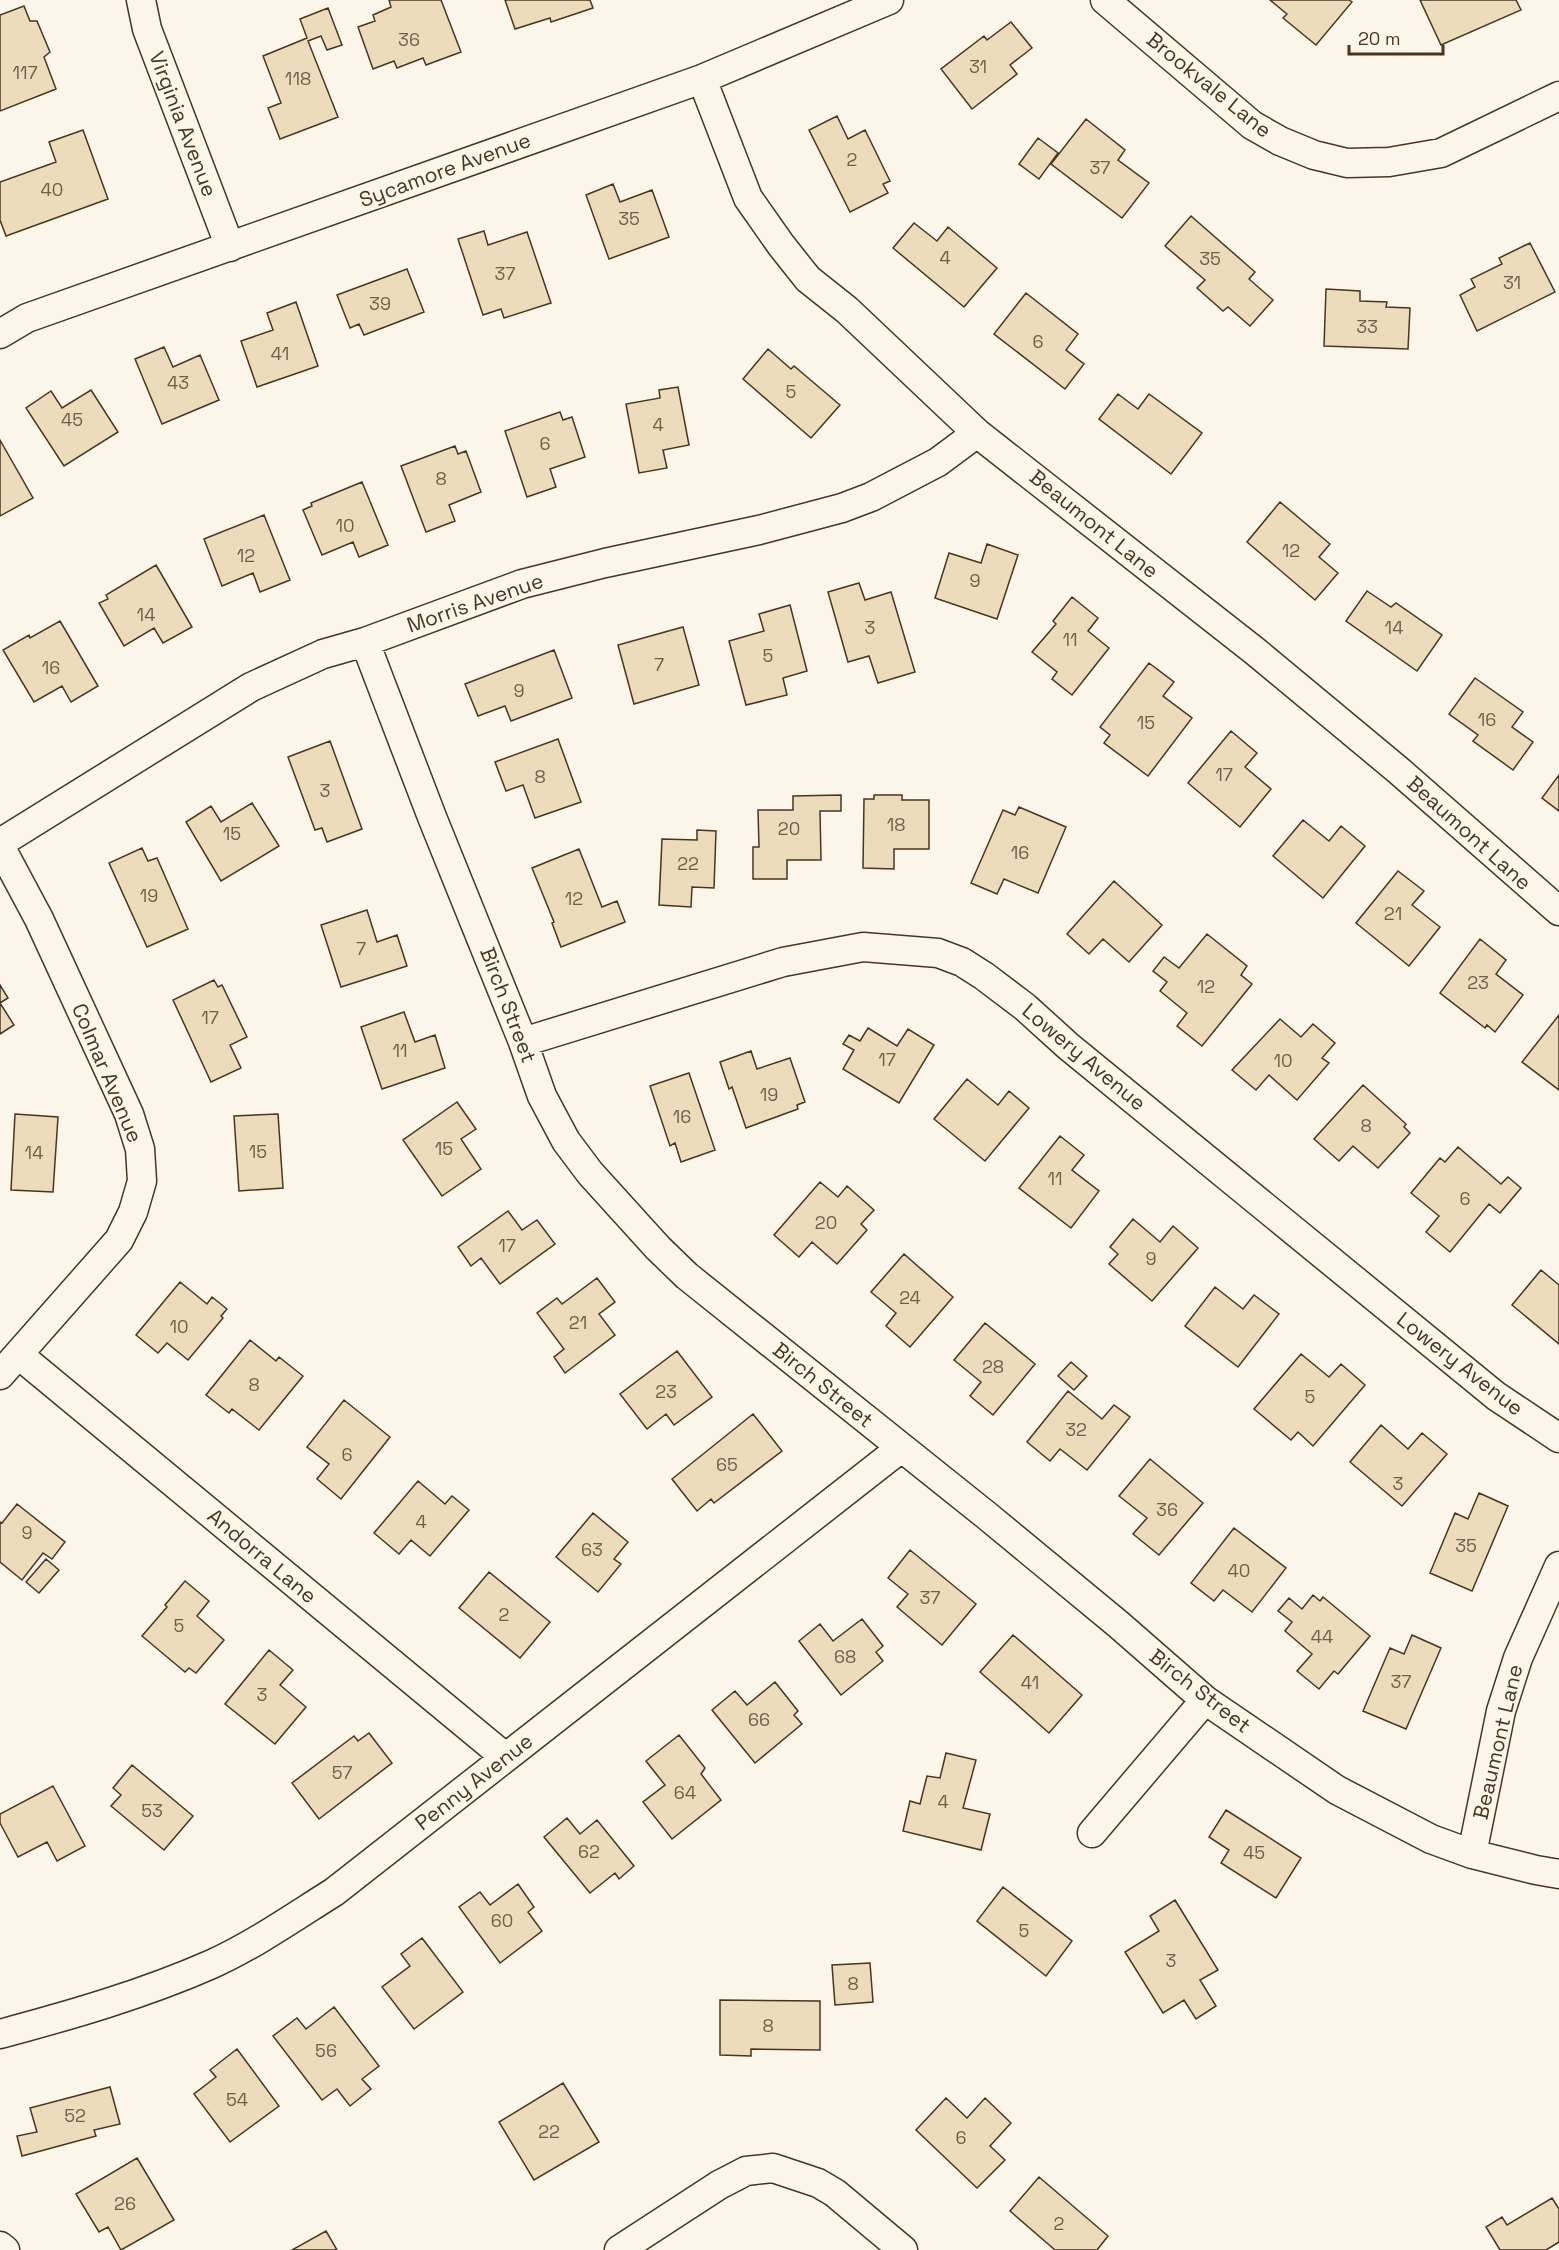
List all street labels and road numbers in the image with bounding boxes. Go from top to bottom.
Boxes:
street label: Brookvale Lane [1141,26,1277,143]
street label: Virginia Avenue [143,47,224,200]
street label: Sycamore Avenue [355,126,534,213]
street label: Beaumont Lane [1024,463,1164,584]
street label: Morris Avenue [403,567,547,638]
street label: Beaumont Lane [1401,770,1537,896]
street label: Birch Street [474,943,543,1066]
street label: Lowery Avenue [1017,997,1152,1116]
street label: Colmar Avenue [66,999,149,1147]
street label: Lowery Avenue [1392,1306,1529,1421]
street label: Birch Street [768,1336,879,1433]
street label: Andorra Lane [202,1502,322,1609]
street label: Birch Street [1144,1643,1257,1739]
street label: Beaumont Lane [1467,1662,1528,1822]
street label: Penny Avenue [409,1727,538,1836]

